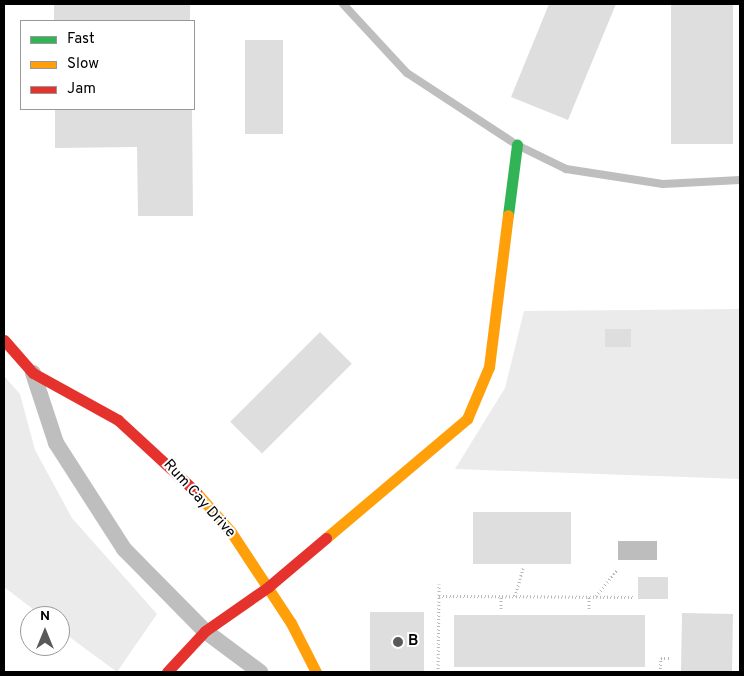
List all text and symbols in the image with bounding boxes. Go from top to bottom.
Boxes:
legend [20,20,195,110]
text: Fast [67,30,95,49]
text: Slow [67,55,99,74]
text: Jam [67,80,96,99]
street label: Rum Cay Drive [159,456,239,542]
north arrow [20,606,70,656]
text: N [40,608,50,625]
place label: B [408,633,418,651]
marker: B [392,636,404,648]

